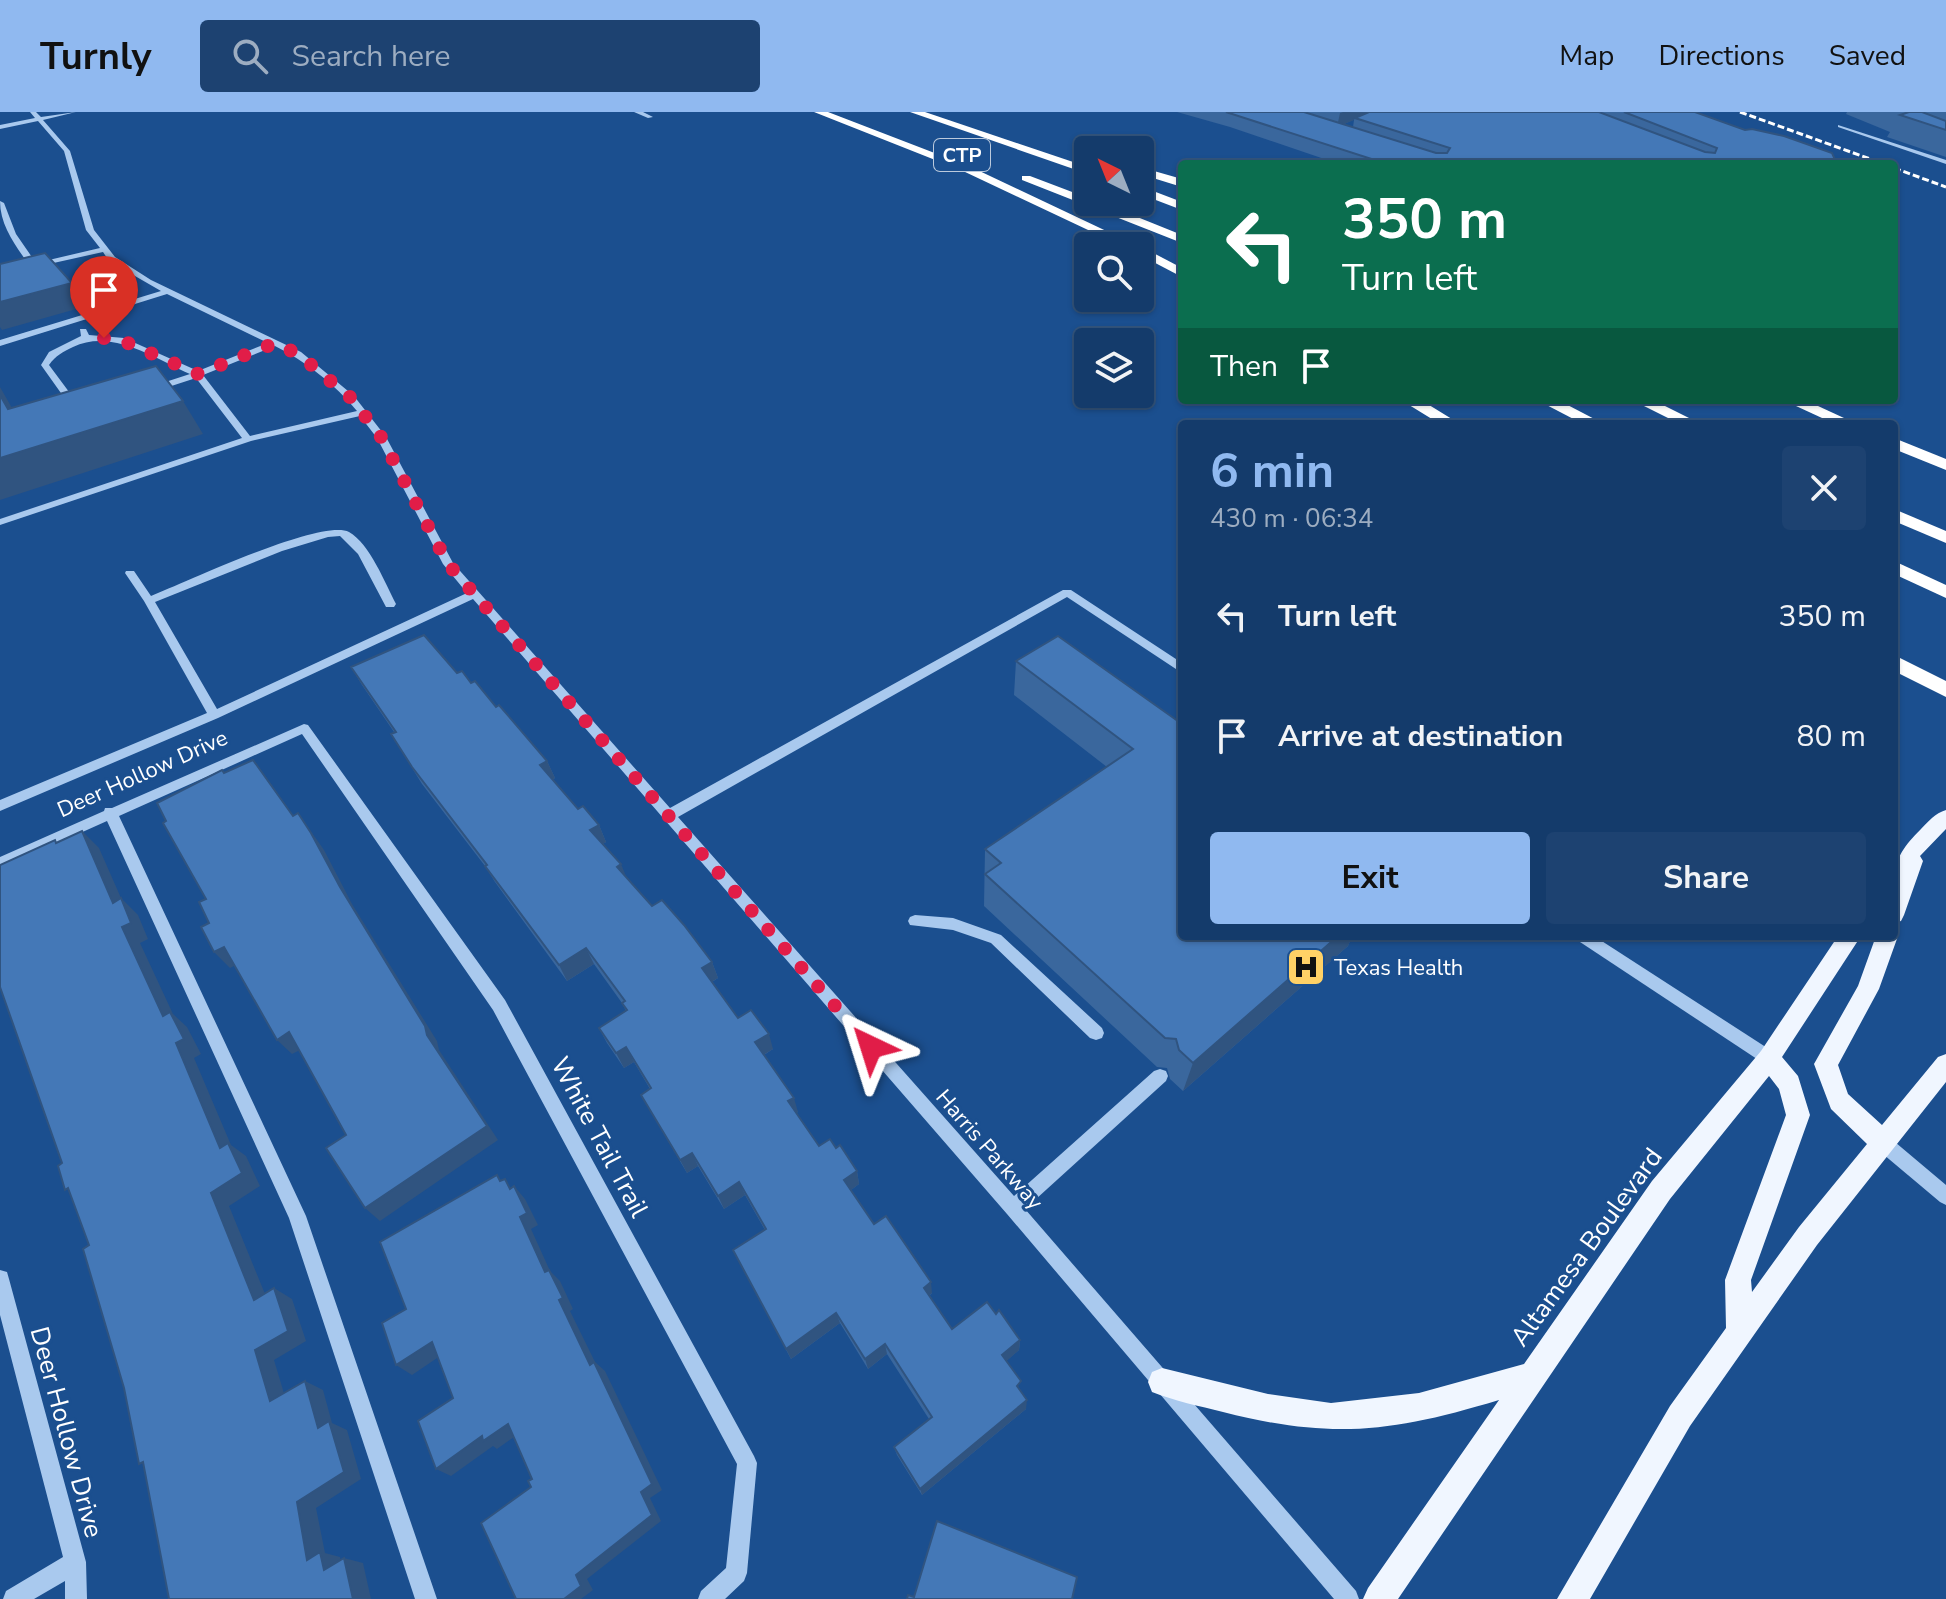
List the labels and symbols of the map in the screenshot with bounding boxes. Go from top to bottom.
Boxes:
north arrow [1074,136,1154,216]
road number: CTP [934,139,990,171]
pin [70,256,138,338]
street label: Deer Hollow Drive [52,723,232,825]
hospital icon: Texas Health [1285,946,1327,988]
place label: Texas Health [1334,953,1463,983]
position arrow [829,1005,913,1089]
street label: White Tail Trail [543,1051,657,1224]
street label: Harris Parkway [929,1083,1050,1217]
street label: Altamesa Boulevard [1502,1141,1670,1354]
street label: Deer Hollow Drive [22,1323,111,1541]

